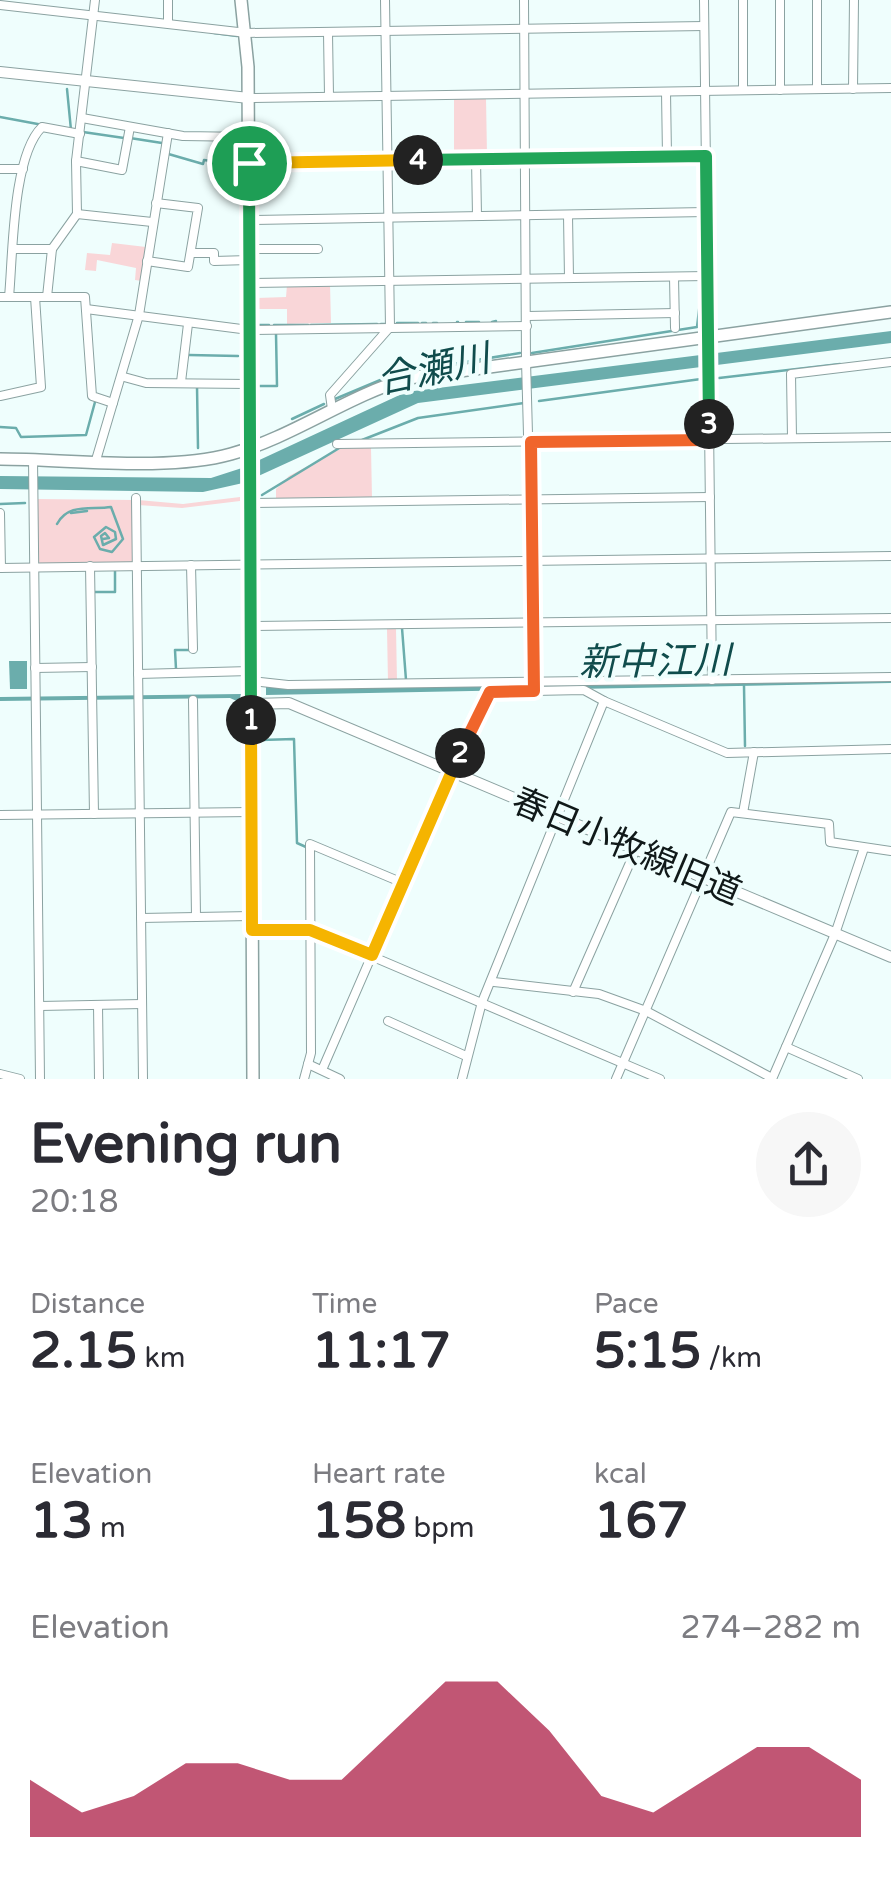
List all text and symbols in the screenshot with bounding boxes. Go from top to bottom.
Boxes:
pin [207,121,292,206]
pin: 4 [393,135,443,185]
icon: arrive [222,136,277,191]
text: 4 [409,143,427,177]
water label: 合瀬川 [373,335,498,404]
pin: 3 [684,399,734,449]
text: 3 [700,407,718,441]
water label: 新中江川 [579,638,735,686]
pin: 1 [226,695,276,745]
text: 1 [242,703,260,737]
pin: 2 [435,728,485,778]
text: 2 [451,736,469,770]
street label: 春日小牧線旧道 [506,780,748,914]
text: Evening run [30,1112,342,1178]
button: share [756,1112,861,1217]
text: 20:18 [30,1183,119,1221]
text: Distance [30,1287,145,1321]
text: Time [312,1287,377,1321]
text: Pace [594,1287,658,1321]
text: 2.15 [30,1321,137,1381]
text: 11:17 [312,1321,451,1381]
text: 5:15 [594,1321,701,1381]
text: km [137,1341,185,1375]
text: /km [701,1341,762,1375]
text: Elevation [30,1457,152,1491]
text: Heart rate [312,1457,446,1491]
text: kcal [594,1457,647,1491]
text: 13 [30,1491,93,1551]
text: 158 [312,1491,406,1551]
text: 167 [594,1491,688,1551]
text: m [93,1511,126,1545]
text: bpm [406,1511,475,1545]
text: Elevation [30,1609,170,1647]
text: 274–282 m [681,1609,861,1647]

